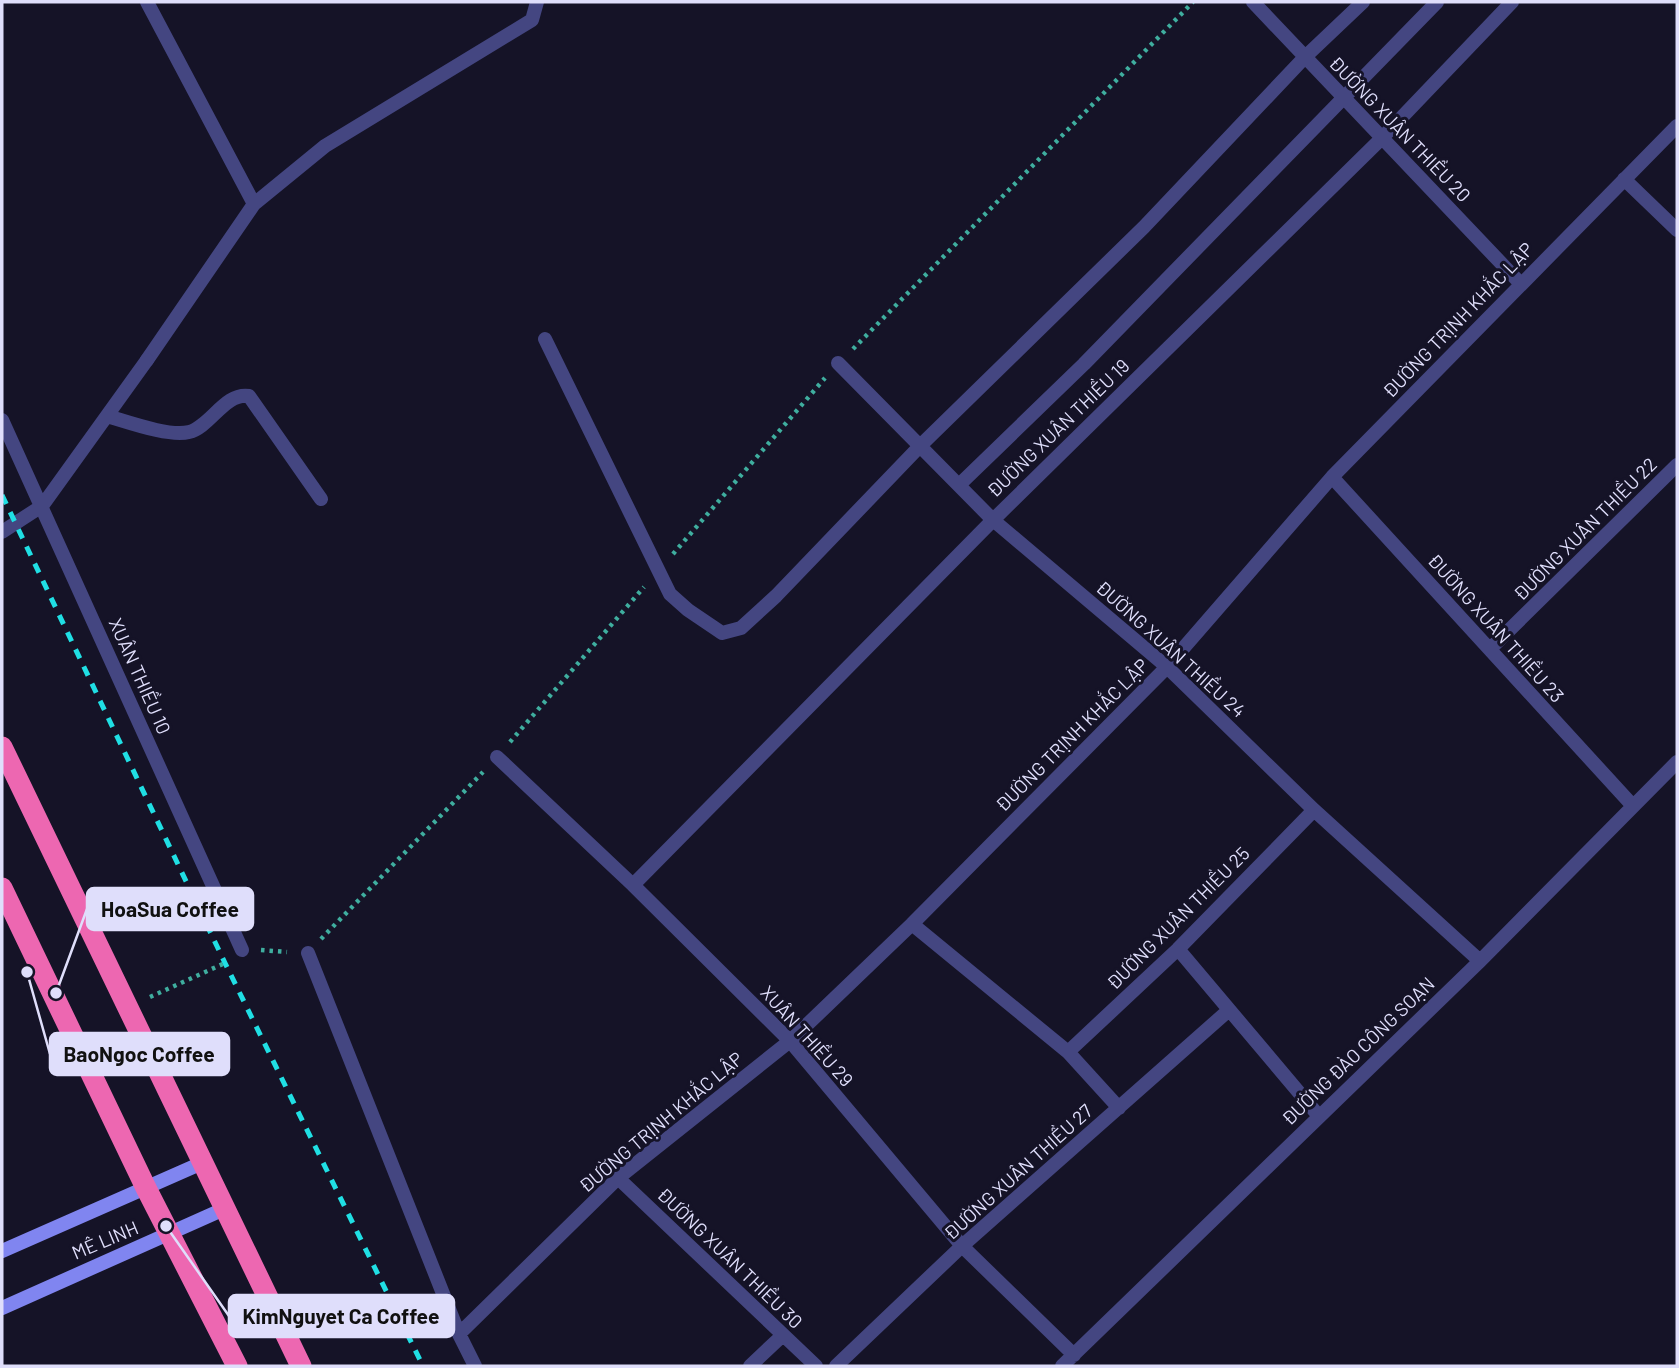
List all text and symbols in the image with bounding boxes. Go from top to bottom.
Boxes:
street label: ĐƯỜNG XUÂN THIỀU 20 [1325,50,1477,206]
street label: ĐƯỜNG TRỊNH KHẮC LẬP [1376,236,1538,402]
street label: ĐƯỜNG XUÂN THIỀU 19 [981,353,1134,502]
street label: ĐƯỜNG XUÂN THIỀU 22 [1508,452,1661,605]
street label: ĐƯỜNG XUÂN THIỀU 23 [1423,548,1570,707]
street label: ĐƯỜNG XUÂN THIỀU 24 [1092,575,1251,722]
street label: XUÂN THIỀU 10 [105,614,177,737]
street label: ĐƯỜNG TRỊNH KHẮC LẬP [989,652,1153,816]
street label: ĐƯỜNG XUÂN THIỀU 25 [1101,841,1254,994]
callout: HoaSua Coffee [87,888,253,930]
text: HoaSua Coffee [101,896,239,921]
street label: ĐƯỜNG ĐÀO CÔNG SOẠN [1276,972,1439,1130]
street label: XUÂN THIỀU 29 [756,980,859,1091]
callout: BaoNgoc Coffee [50,1033,229,1075]
text: BaoNgoc Coffee [63,1041,215,1066]
street label: ĐƯỜNG TRỊNH KHẮC LẬP [573,1045,747,1197]
street label: ĐƯỜNG XUÂN THIỀU 27 [938,1098,1097,1244]
street label: ĐƯỜNG XUÂN THIỀU 30 [653,1182,808,1333]
street label: MÊ LINH [68,1215,141,1264]
callout: KimNguyet Ca Coffee [229,1295,454,1337]
text: KimNguyet Ca Coffee [242,1303,440,1328]

